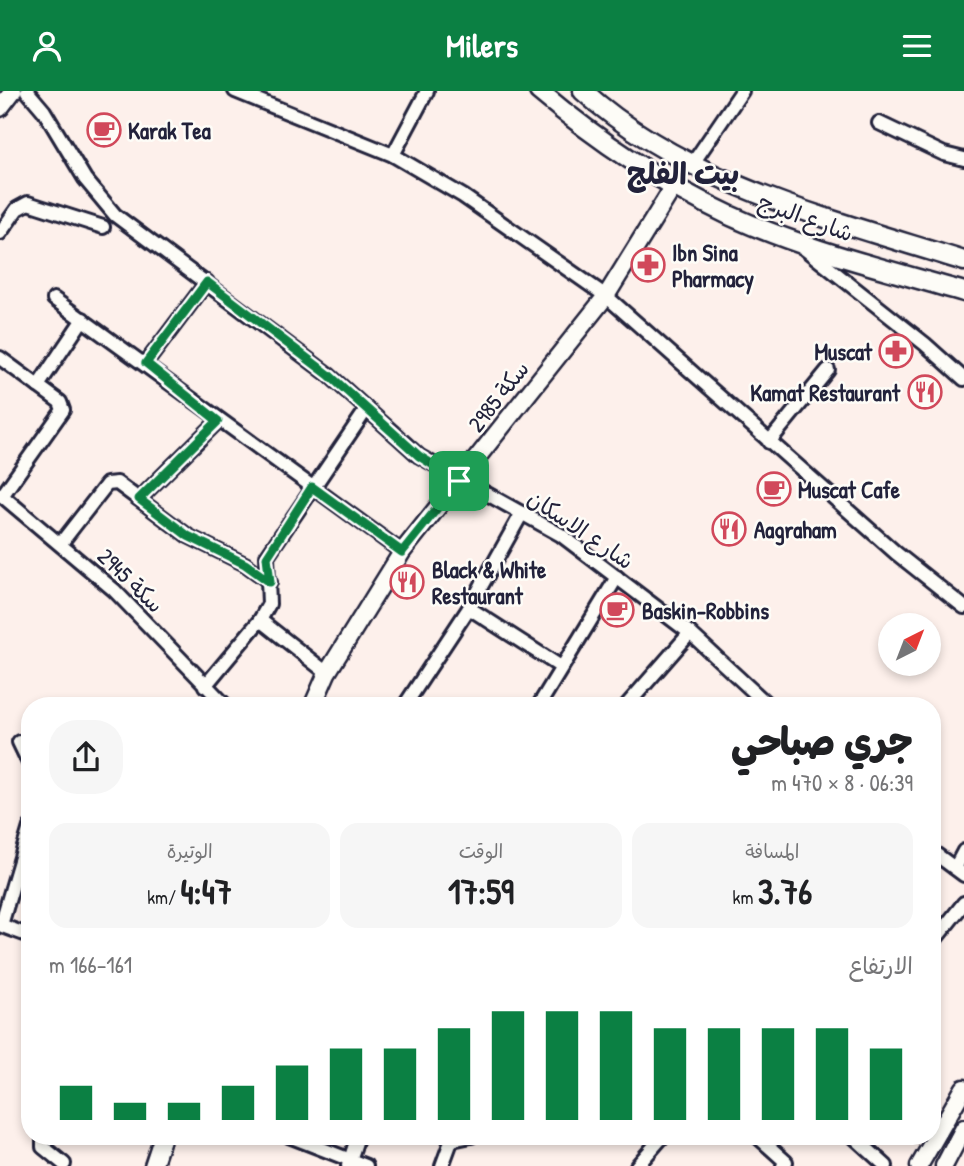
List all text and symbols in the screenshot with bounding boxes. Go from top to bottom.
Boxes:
text: Milers [446,24,518,67]
icon: person [28,27,66,65]
icon: menu [898,27,936,65]
cafe icon: Karak Tea [85,111,123,149]
place label: Karak Tea [128,115,211,146]
district label: بيت الفلج [627,153,739,193]
street label: شارع البرج [754,186,858,249]
place label: Ibn Sina Pharmacy [672,237,754,295]
pharmacy icon: Ibn Sina Pharmacy [629,246,667,284]
pharmacy icon: Muscat [877,332,915,370]
place label: Muscat [814,336,873,367]
street label: سكة 2985 [460,354,536,438]
restaurant icon: Kamat Restaurant [906,373,944,411]
place label: Kamat Restaurant [750,377,901,408]
pin [429,451,489,511]
icon: arrive [440,462,478,500]
cafe icon: Muscat Cafe [755,470,793,508]
place label: Muscat Cafe [798,474,901,505]
street label: شارع الاسكان [521,482,640,577]
restaurant icon: Aagraham [710,510,748,548]
place label: Aagraham [754,514,837,546]
street label: سكة 2945 [91,541,171,619]
place label: Black & White Restaurant [432,554,547,611]
restaurant icon: Black & White Restaurant [388,563,426,601]
cafe icon: Baskin-Robbins [598,591,636,629]
place label: Baskin-Robbins [642,595,769,626]
north arrow [878,613,942,675]
map controls [878,613,941,676]
text: جري صباحي [731,715,913,767]
button: share [49,720,123,794]
text: 06:39 · 8 × 470 m [771,767,913,798]
text: الوتيرة [167,838,213,864]
text: الوقت [459,838,503,864]
text: المسافة [745,838,799,864]
text: 4:47 [180,868,232,915]
text: 17:59 [448,868,514,915]
text: 3.76 [758,868,812,915]
text: /km [147,884,180,910]
text: km [733,884,758,910]
text: 161–166 m [49,949,132,980]
text: الارتفاع [849,950,913,981]

